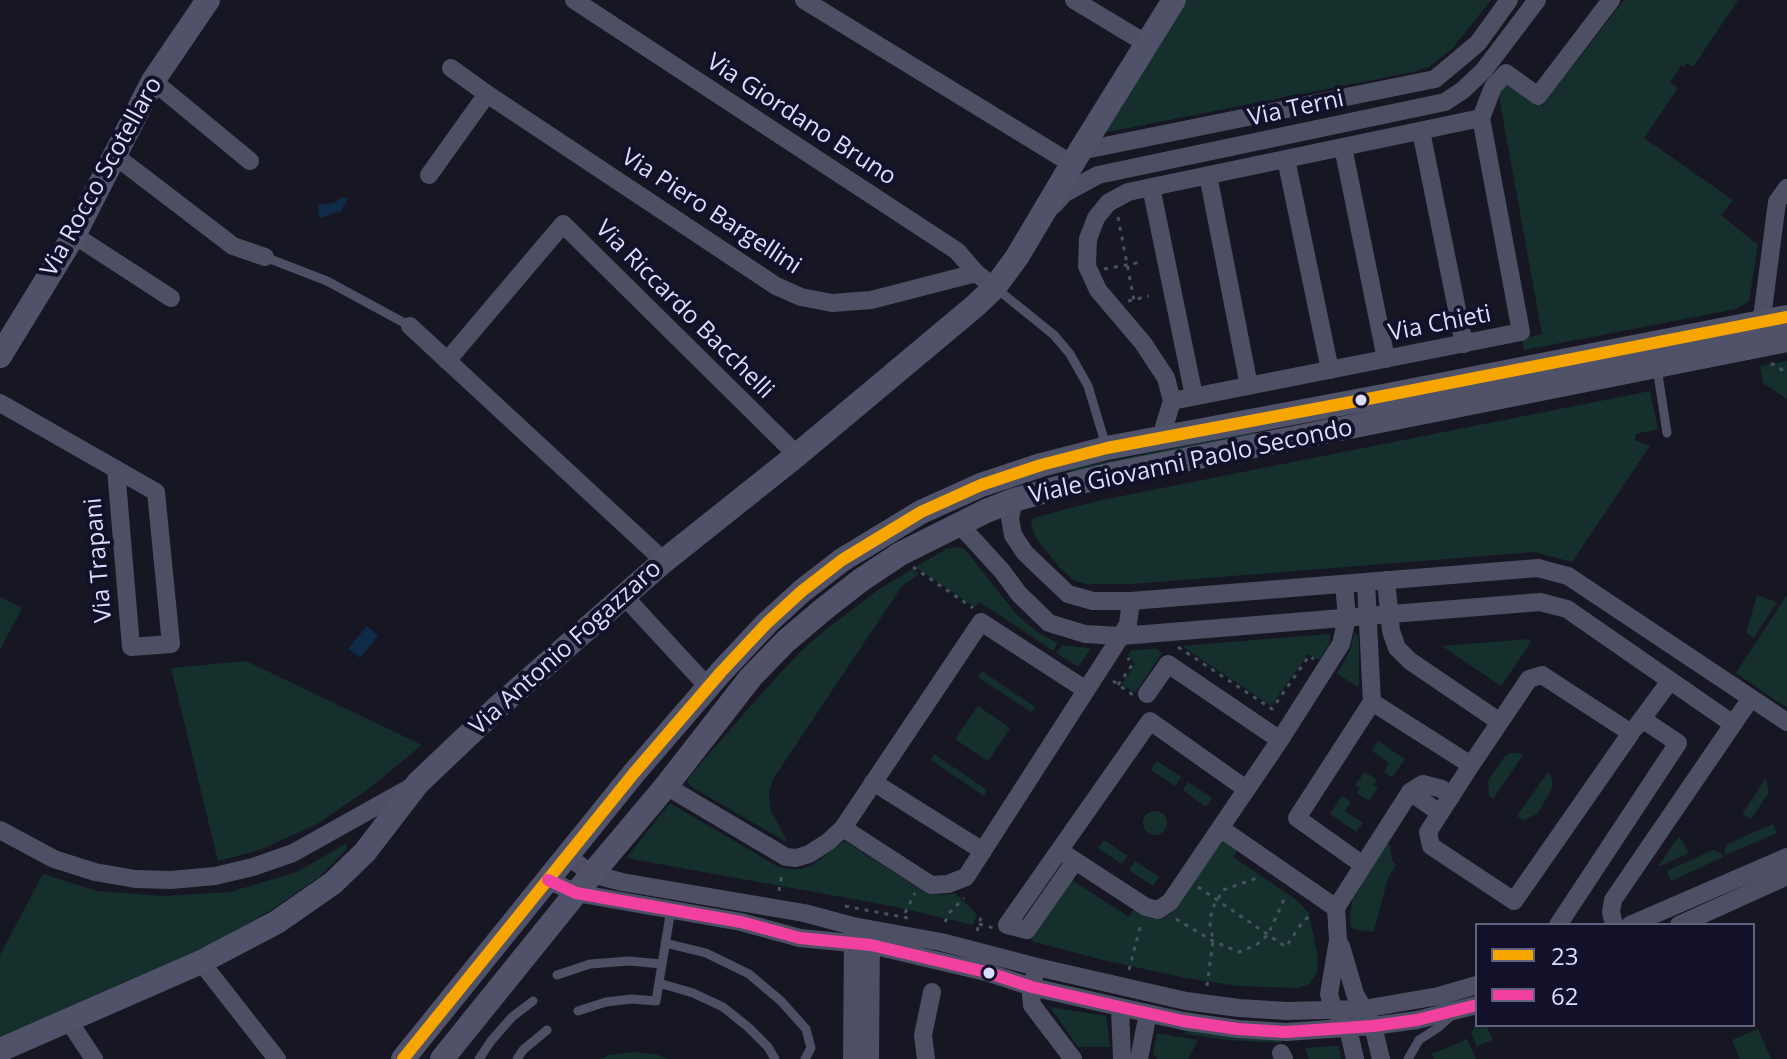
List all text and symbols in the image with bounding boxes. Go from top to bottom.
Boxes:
street label: Via Giordano Bruno [701,48,901,192]
street label: Via Rocco Scotellaro [35,72,169,282]
street label: Via Terni [1245,85,1347,133]
street label: Via Piero Bargellini [616,143,806,281]
street label: Via Riccardo Bacchelli [589,215,779,405]
street label: Via Chieti [1386,300,1494,348]
unlabelled marker [1353,392,1369,408]
street label: Viale Giovanni Paolo Secondo [1027,414,1355,510]
street label: Via Trapani [79,496,119,624]
street label: Via Antonio Fogazzaro [464,554,668,742]
legend [1475,923,1755,1027]
text: 23 [1551,939,1578,972]
unlabelled marker [981,965,997,981]
text: 62 [1551,979,1578,1012]

